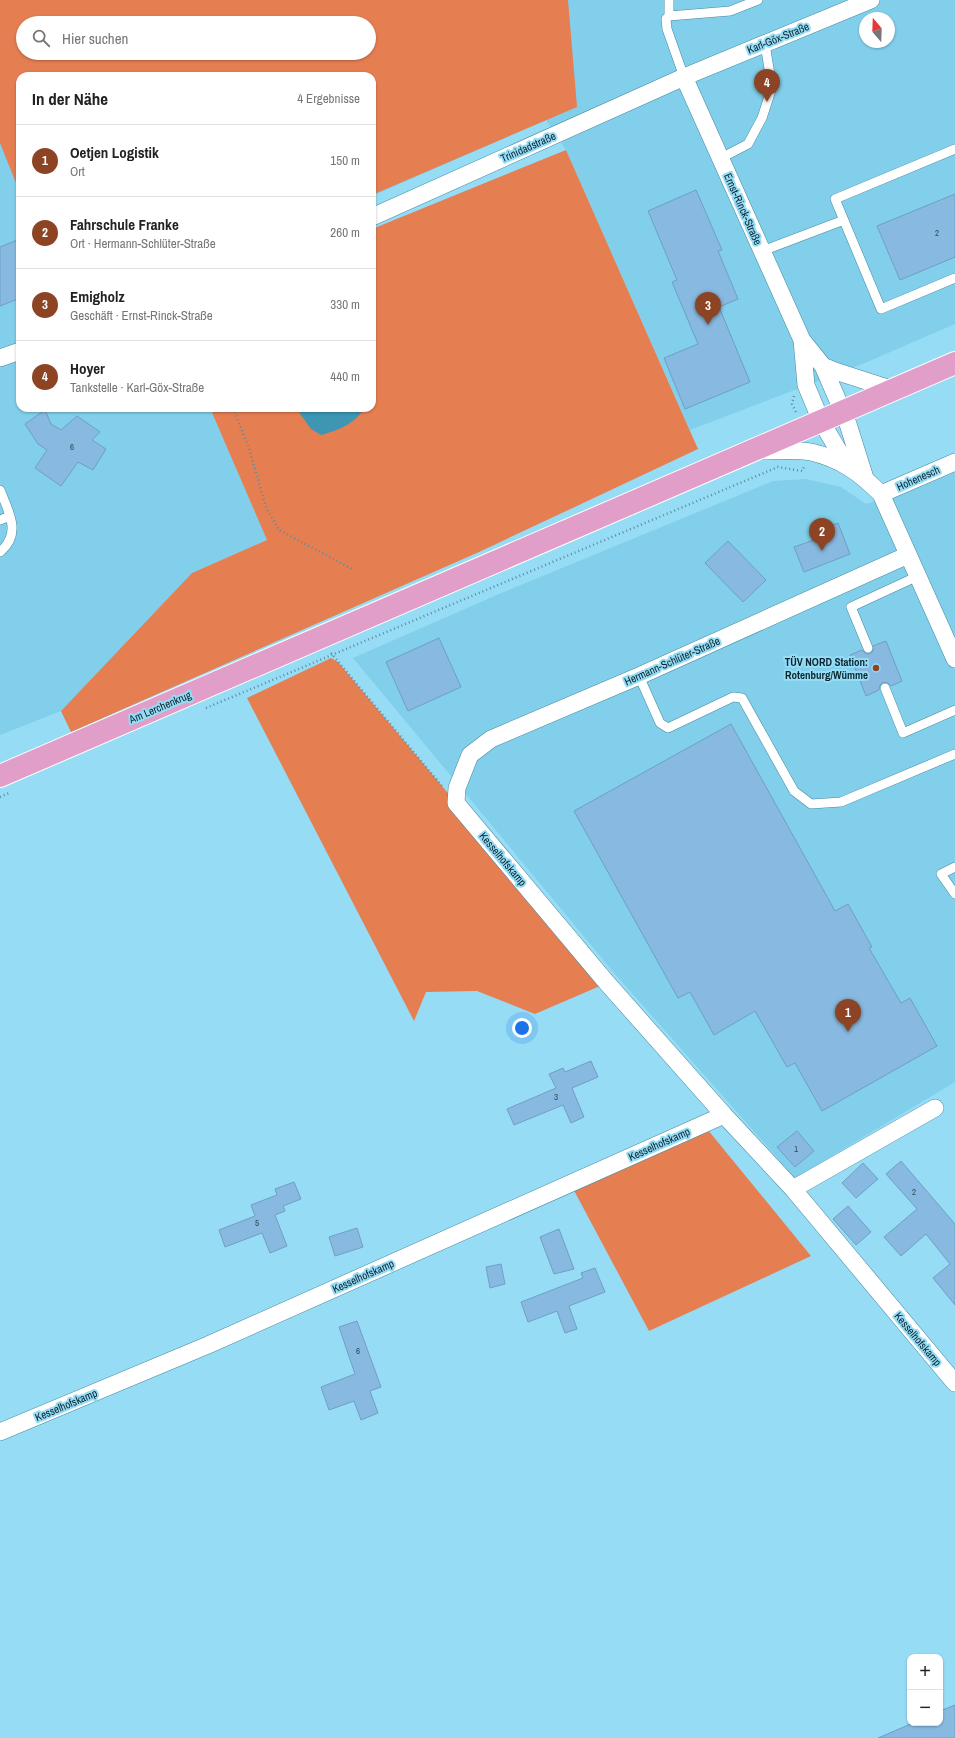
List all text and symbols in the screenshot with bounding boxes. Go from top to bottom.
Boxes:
north arrow [859,12,895,48]
search box [16,16,376,60]
street label: Karl-Göx-Straße [745,19,811,57]
icon: search [30,27,52,49]
text: Hier suchen [62,28,128,49]
pin: 4 [754,69,780,102]
text: In der Nähe [32,87,108,110]
text: 4 Ergebnisse [297,90,360,107]
street label: Trinidadstraße [498,129,558,165]
text: Oetjen Logistik [70,142,159,163]
text: 1 [42,152,48,169]
text: 150 m [330,152,360,169]
text: Ort [70,163,85,180]
street label: Ernst-Rinck-Straße [721,171,765,247]
text: Fahrschule Franke [70,214,179,235]
text: 2 [42,224,48,241]
text: 260 m [330,224,360,241]
house number: 2 [935,227,939,239]
text: Ort · Hermann-Schlüter-Straße [70,235,216,252]
text: Emigholz [70,286,125,307]
pin: 3 [695,292,721,325]
text: 3 [42,296,48,313]
text: 330 m [330,296,360,313]
text: Geschäft · Ernst-Rinck-Straße [70,307,213,324]
text: Hoyer [70,358,105,379]
text: 4 [42,368,48,385]
text: 440 m [330,368,360,385]
text: Tankstelle · Karl-Göx-Straße [70,379,204,396]
house number: 6 [70,441,74,453]
street label: Hohenesch [894,462,942,494]
pin: 2 [809,518,835,551]
street label: Hermann-Schlüter-Straße [622,634,722,688]
place label: TÜV NORD Station: Rotenburg/Wümme [785,655,868,682]
marker: TÜV NORD Station: Rotenburg/Wümme [871,663,881,673]
street label: Am Lerchenkrug [126,688,193,727]
street label: Kesselhofskamp [476,829,530,889]
pin: 1 [835,999,861,1032]
your location [512,1018,532,1038]
house number: 3 [554,1091,558,1103]
street label: Kesselhofskamp [626,1124,692,1164]
house number: 1 [794,1143,798,1155]
house number: 2 [912,1186,916,1198]
house number: 5 [255,1217,259,1229]
street label: Kesselhofskamp [330,1256,396,1296]
street label: Kesselhofskamp [891,1309,945,1369]
house number: 6 [356,1345,360,1357]
street label: Kesselhofskamp [33,1386,99,1424]
map controls [907,1654,943,1726]
button: + [907,1654,943,1690]
button: − [907,1690,943,1726]

